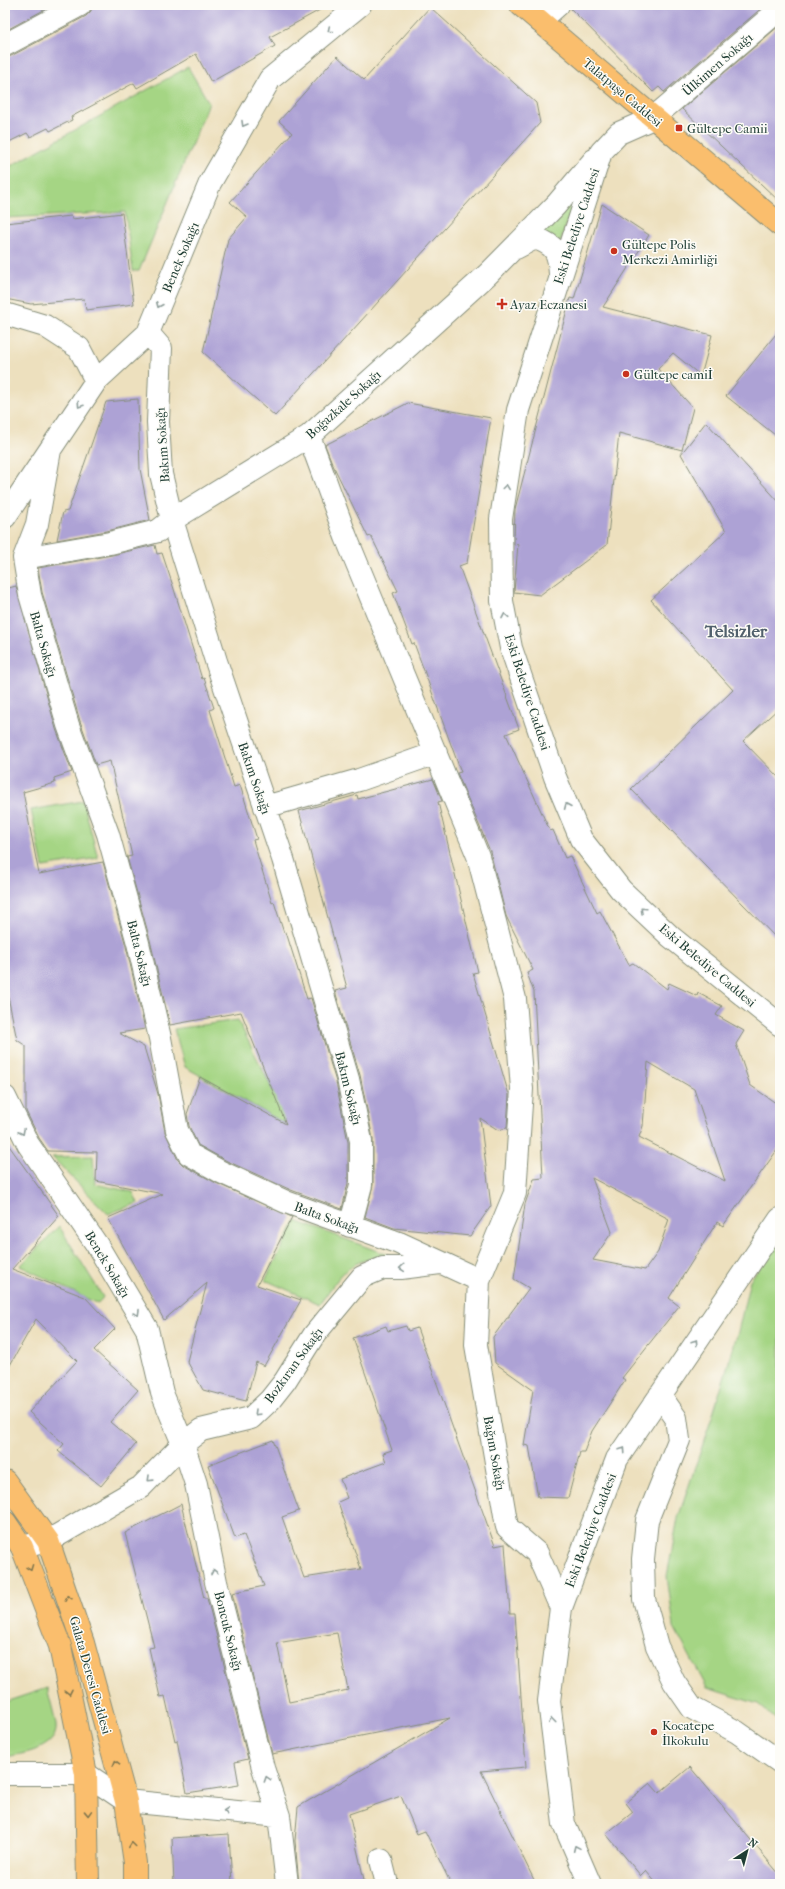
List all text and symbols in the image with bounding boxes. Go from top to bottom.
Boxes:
one-way arrow [328,25,335,32]
street label: Ülkimen Sokağı [679,30,756,99]
street label: Talatpaşa Caddesi [579,55,665,131]
one-way arrow [241,120,248,127]
place label: Gültepe Camii [687,121,768,136]
marker: Gültepe Camii [674,123,684,133]
street label: Eski Belediye Caddesi [551,166,602,286]
street label: Benek Sokağı [159,220,202,295]
place label: Gültepe Polis Merkezi Amirliği [622,237,718,267]
marker: Gültepe Polis Merkezi Amirliği [609,246,619,256]
place label: Ayaz Eczanesi [509,297,587,312]
marker: Ayaz Eczanesi [497,299,507,309]
one-way arrow [156,301,164,308]
street label: Boğazkale Sokağı [303,367,384,442]
place label: Gültepe camiİ [634,367,713,382]
marker: Gültepe camiİ [621,369,631,379]
one-way arrow [78,400,85,407]
street label: Bakım Sokağı [152,407,173,483]
one-way arrow [501,484,510,490]
street label: Balta Sokağı [27,609,60,679]
one-way arrow [501,613,509,620]
district label: Telsizler [704,621,768,641]
street label: Eski Belediye Caddesi [502,632,553,752]
street label: Bakım Sokağı [235,740,274,816]
one-way arrow [564,803,572,810]
one-way arrow [640,907,648,915]
street label: Balta Sokağı [124,918,155,988]
street label: Eski Belediye Caddesi [656,921,759,1010]
street label: Bakım Sokağı [332,1050,365,1127]
one-way arrow [17,1128,25,1136]
street label: Balta Sokağı [292,1199,362,1236]
street label: Benek Sokağı [82,1228,133,1300]
one-way arrow [399,1263,405,1272]
one-way arrow [132,1309,140,1316]
street label: Bozkıran Sokağı [261,1324,326,1406]
one-way arrow [690,1339,698,1346]
one-way arrow [254,1408,262,1416]
street label: Bağım Sokağı [481,1415,508,1492]
one-way arrow [618,1448,625,1455]
street label: Eski Belediye Caddesi [562,1471,619,1590]
one-way arrow [147,1474,155,1482]
one-way arrow [25,1565,33,1572]
one-way arrow [211,1569,219,1575]
street label: Boncuk Sokağı [211,1590,246,1673]
one-way arrow [64,1595,72,1602]
street label: Galata Deresi Caddesi [67,1614,115,1736]
one-way arrow [65,1688,73,1695]
one-way arrow [548,1718,557,1724]
place label: Kocatepe İlkokulu [662,1718,715,1748]
marker: Kocatepe İlkokulu [649,1727,659,1737]
one-way arrow [112,1760,121,1767]
one-way arrow [263,1776,272,1783]
one-way arrow [223,1807,230,1816]
one-way arrow [84,1810,92,1816]
north arrow [727,1831,767,1871]
text: N [745,1836,760,1851]
one-way arrow [128,1842,137,1848]
one-way arrow [572,1845,580,1852]

